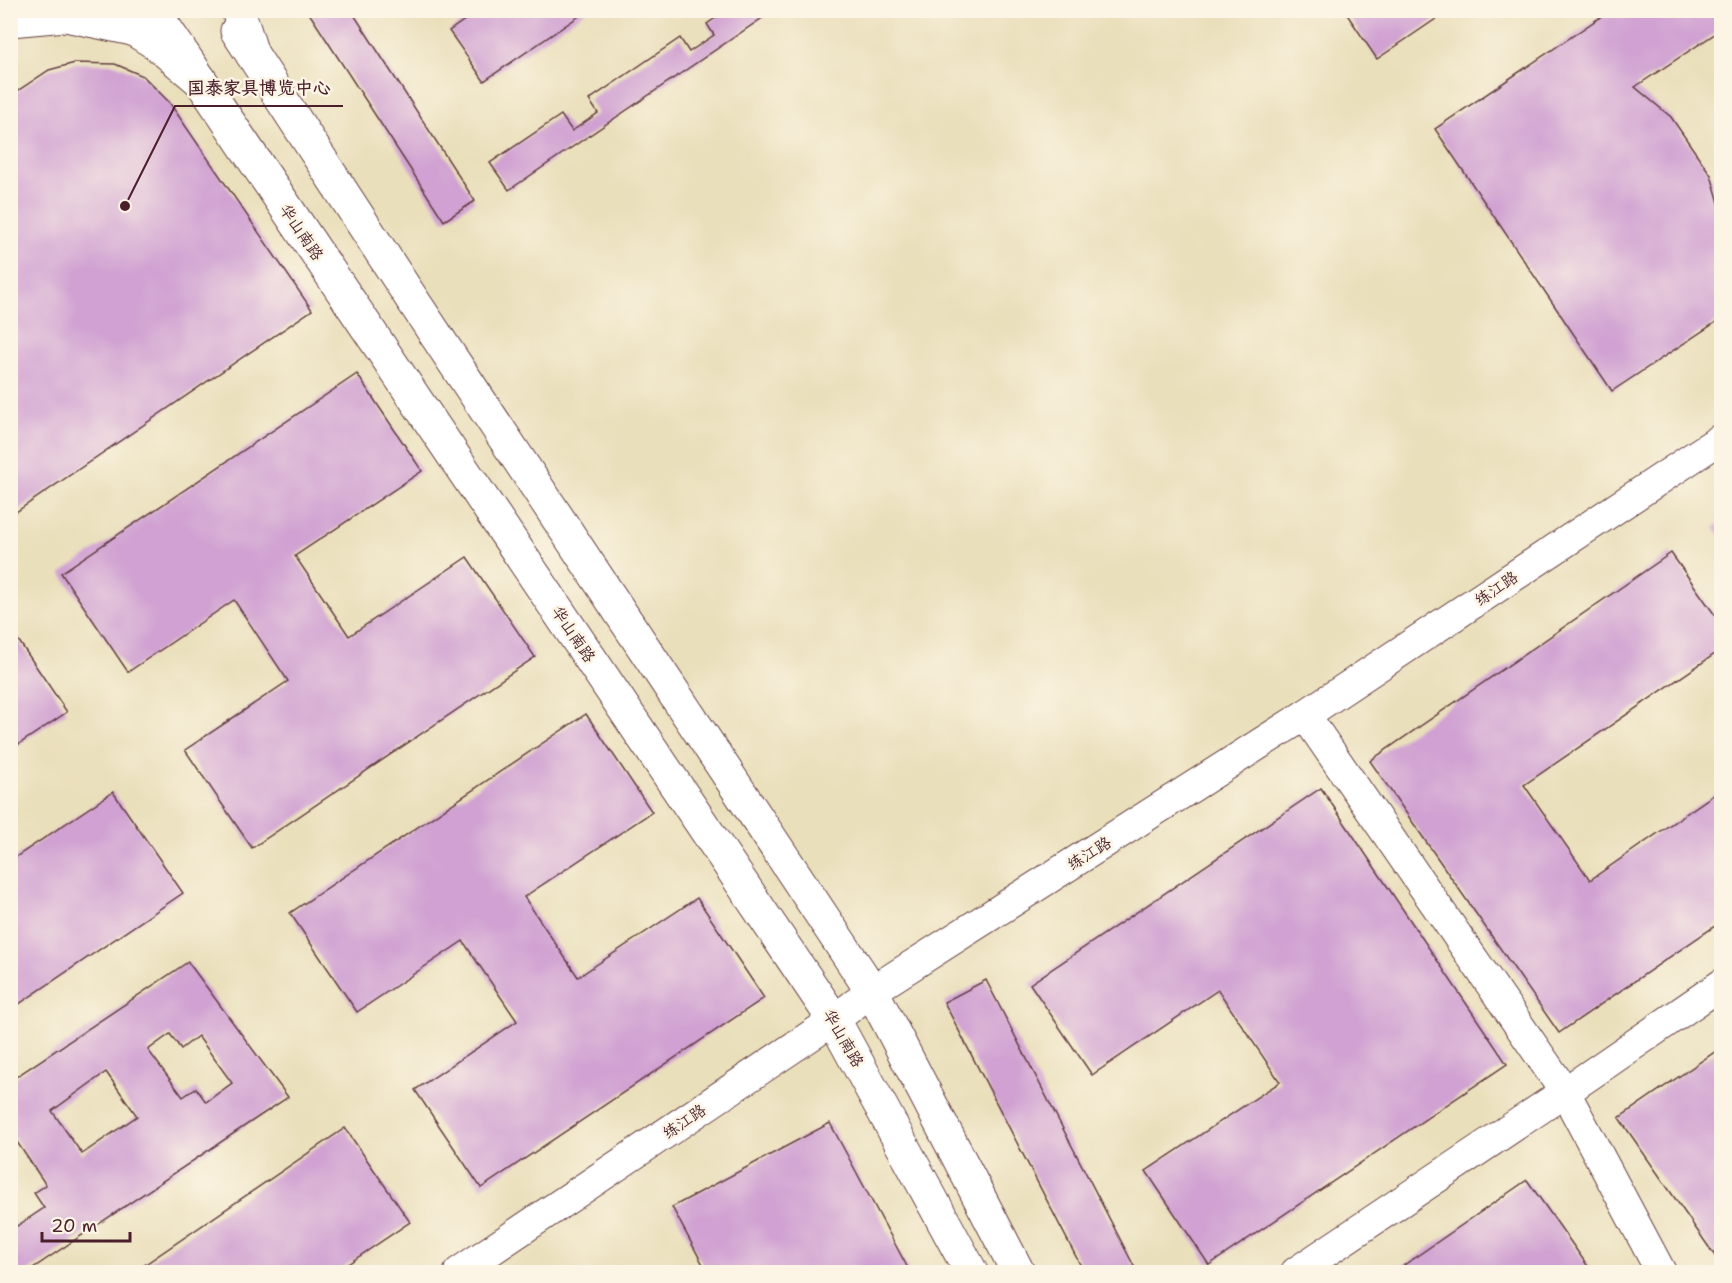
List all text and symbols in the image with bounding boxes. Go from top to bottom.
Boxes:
callout: 国泰家具博览中心 [175,70,343,106]
text: 国泰家具博览中心 [187,76,331,100]
street label: 华山南路 [275,200,328,265]
street label: 练江路 [1471,566,1522,611]
street label: 华山南路 [547,602,600,667]
street label: 练江路 [1063,832,1115,875]
street label: 华山南路 [818,1005,869,1071]
street label: 练江路 [659,1099,710,1144]
scale bar [42,1205,130,1243]
text: 20 m [51,1214,97,1238]

